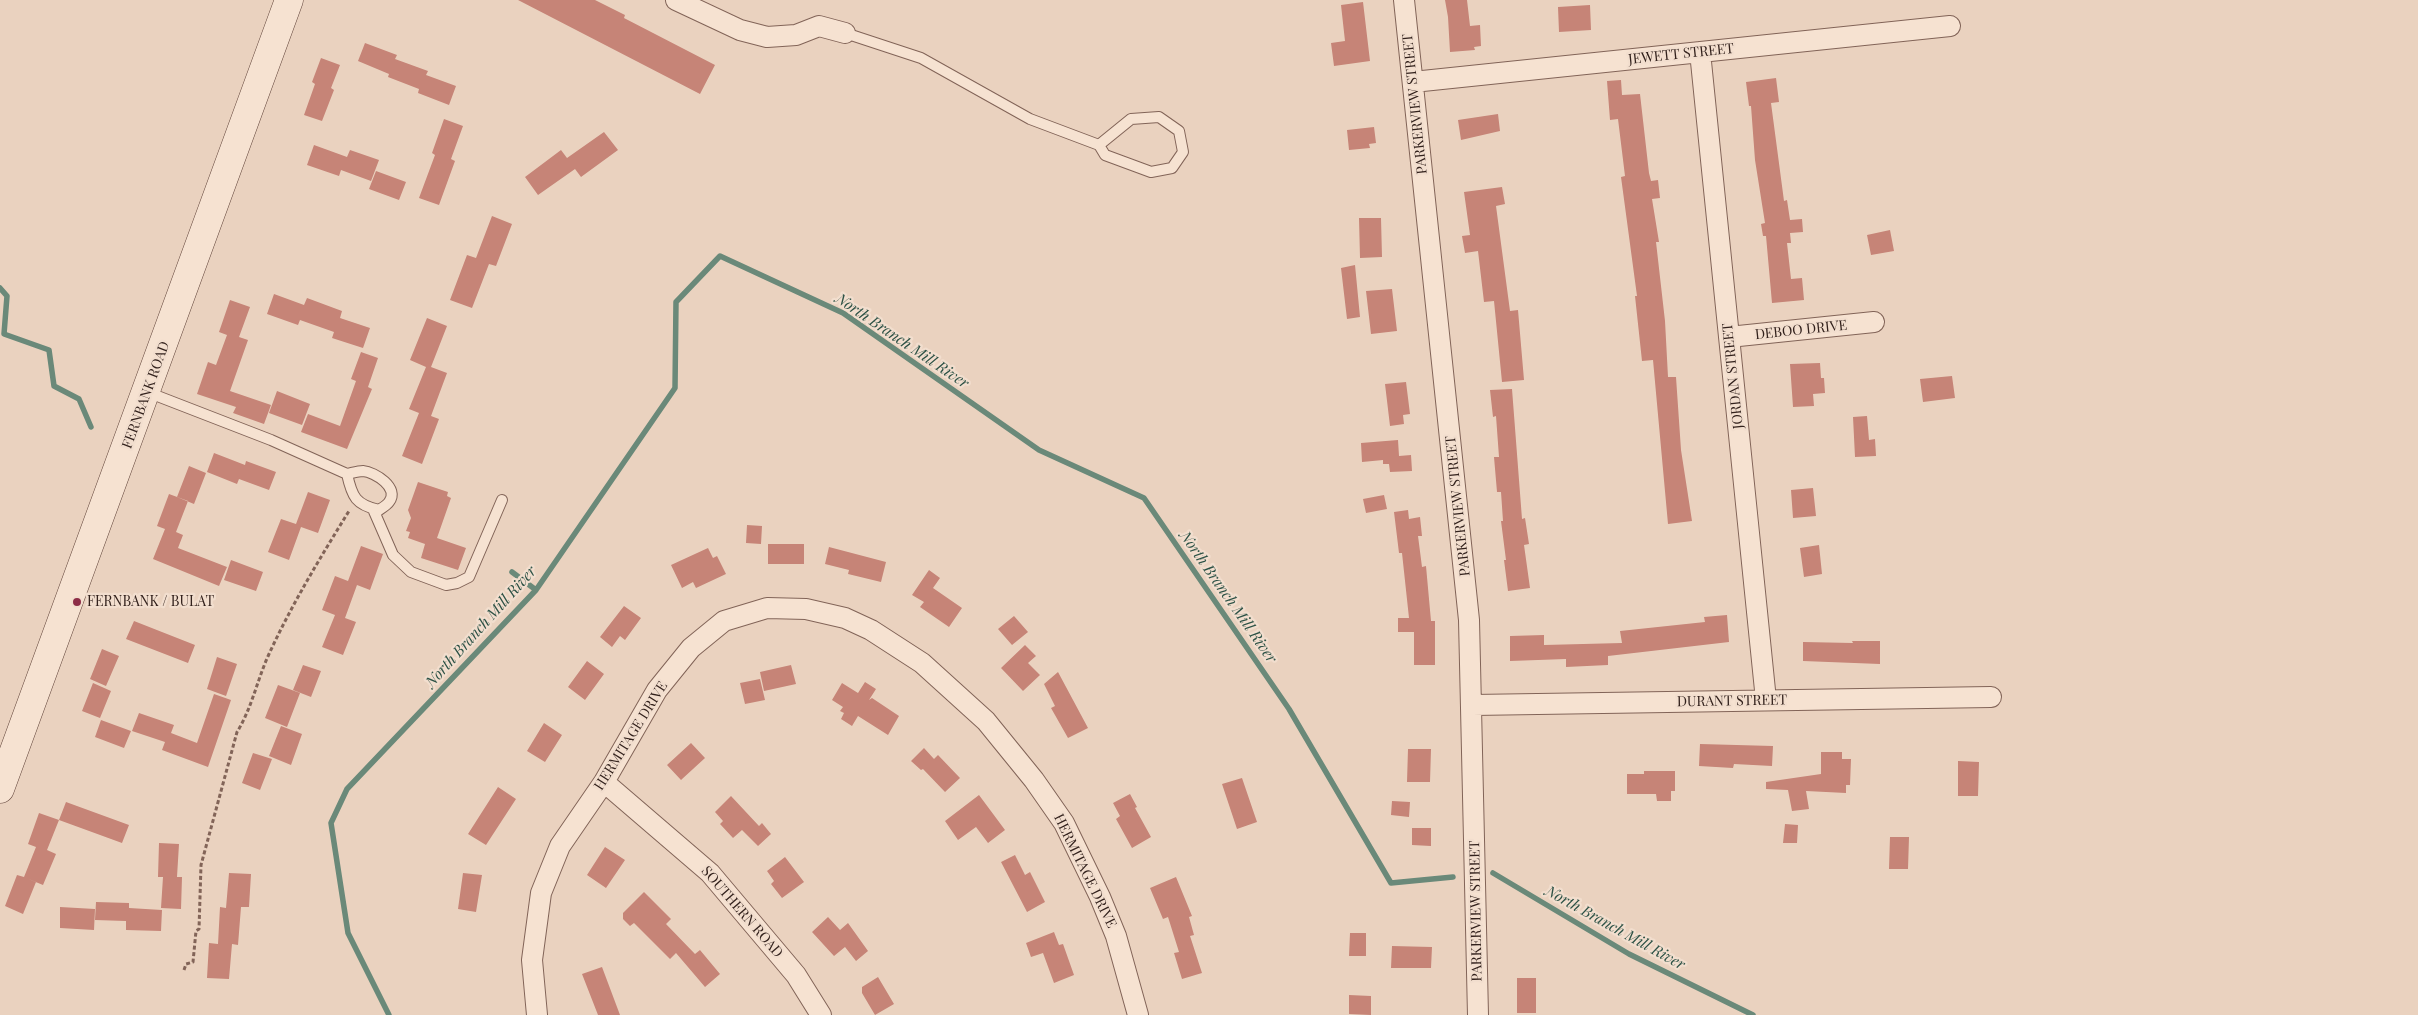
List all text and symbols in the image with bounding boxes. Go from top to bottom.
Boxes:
street label: PARKERVIEW STREET [1399,33,1431,175]
street label: JEWETT STREET [1627,40,1735,68]
water label: North Branch Mill River [832,290,972,392]
street label: DEBOO DRIVE [1754,317,1848,343]
street label: JORDAN STREET [1719,322,1747,430]
street label: FERNBANK ROAD [119,339,173,451]
street label: PARKERVIEW STREET [1442,435,1474,577]
water label: North Branch Mill River [1176,528,1280,666]
water label: North Branch Mill River [422,563,540,691]
place label: FERNBANK / BULAT [87,594,214,610]
marker: FERNBANK / BULAT [71,596,83,608]
street label: HERMITAGE DRIVE [591,679,671,793]
street label: DURANT STREET [1677,692,1787,710]
street label: HERMITAGE DRIVE [1050,811,1120,931]
street label: PARKERVIEW STREET [1466,840,1486,982]
street label: SOUTHERN ROAD [698,863,786,961]
water label: North Branch Mill River [1542,882,1688,974]

